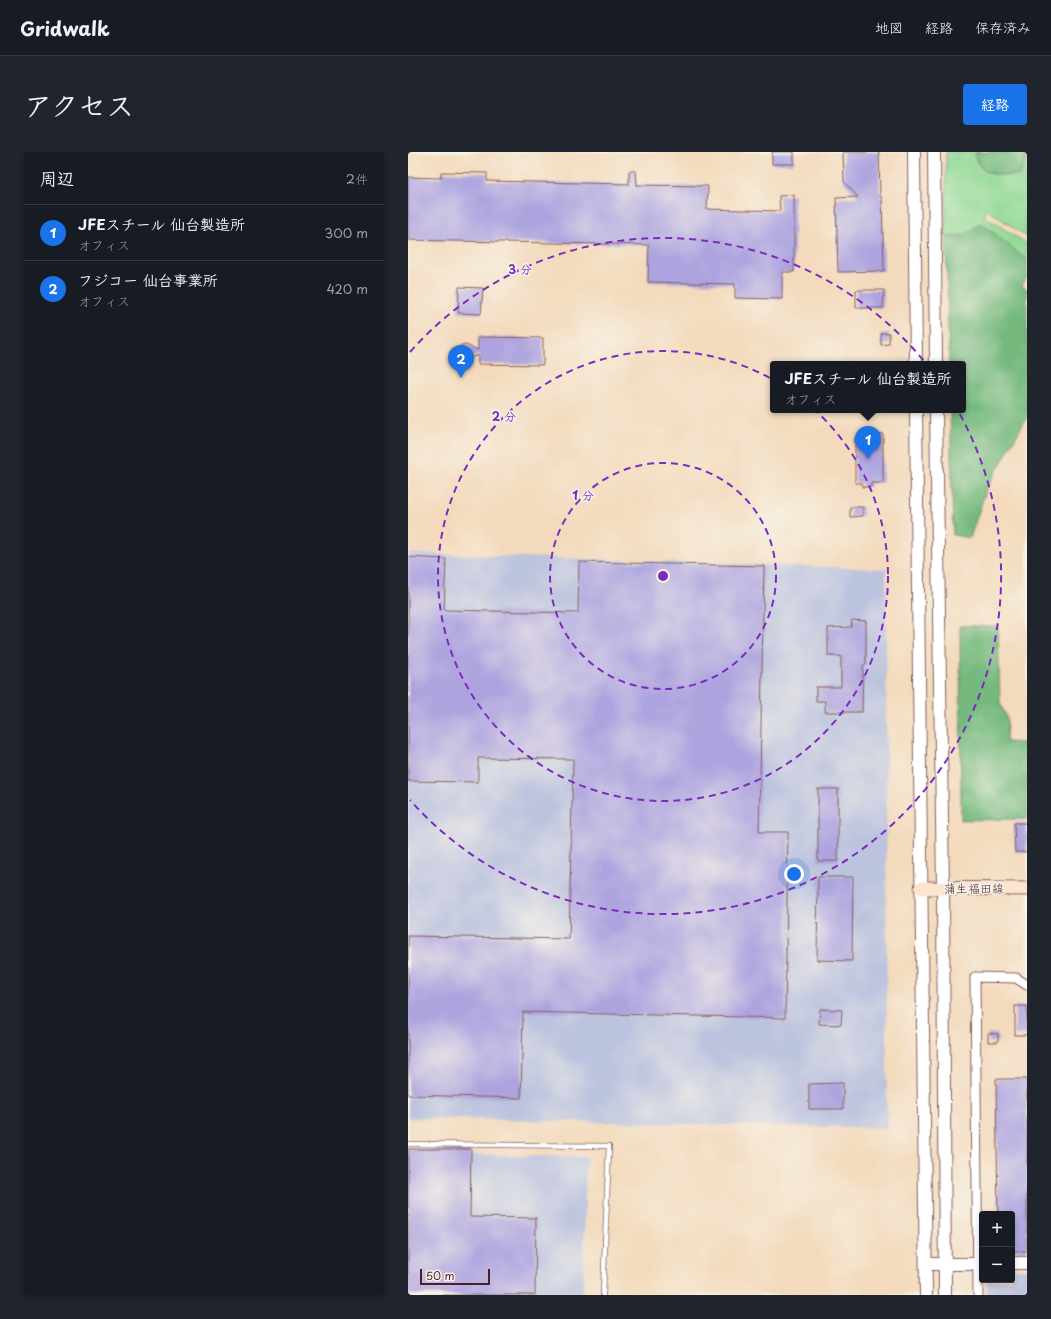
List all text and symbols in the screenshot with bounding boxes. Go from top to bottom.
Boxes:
text: Gridwalk [20,14,110,42]
text: 地図 [875,17,903,38]
text: 経路 [925,17,953,38]
text: 保存済み [975,17,1031,38]
text: アクセス [24,83,134,126]
button: 経路 [963,84,1027,125]
text: 周辺 [40,165,74,191]
text: 2件 [346,169,368,188]
text: JFEスチール 仙台製造所 [78,212,245,235]
text: 1 [50,223,56,242]
text: 300 m [324,223,368,242]
text: オフィス [78,235,130,254]
text: 3 分 [508,260,532,278]
text: フジコー 仙台事業所 [78,268,218,291]
text: 2 [48,279,58,298]
text: 420 m [326,279,368,298]
text: オフィス [78,291,130,310]
pin: 2 [448,345,474,378]
popup [770,361,966,413]
text: JFEスチール 仙台製造所 [784,366,952,389]
text: オフィス [784,389,836,408]
text: 2 分 [492,407,516,425]
pin: 1 [855,426,881,459]
text: 1 分 [572,486,594,504]
centre of rings [656,569,670,583]
your location [784,864,804,884]
street label: 蒲生福田線 [944,879,1004,897]
map controls [979,1211,1015,1283]
button: + [979,1211,1015,1247]
button: − [979,1247,1015,1283]
scale bar [420,1267,490,1286]
text: 50 m [426,1267,455,1284]

